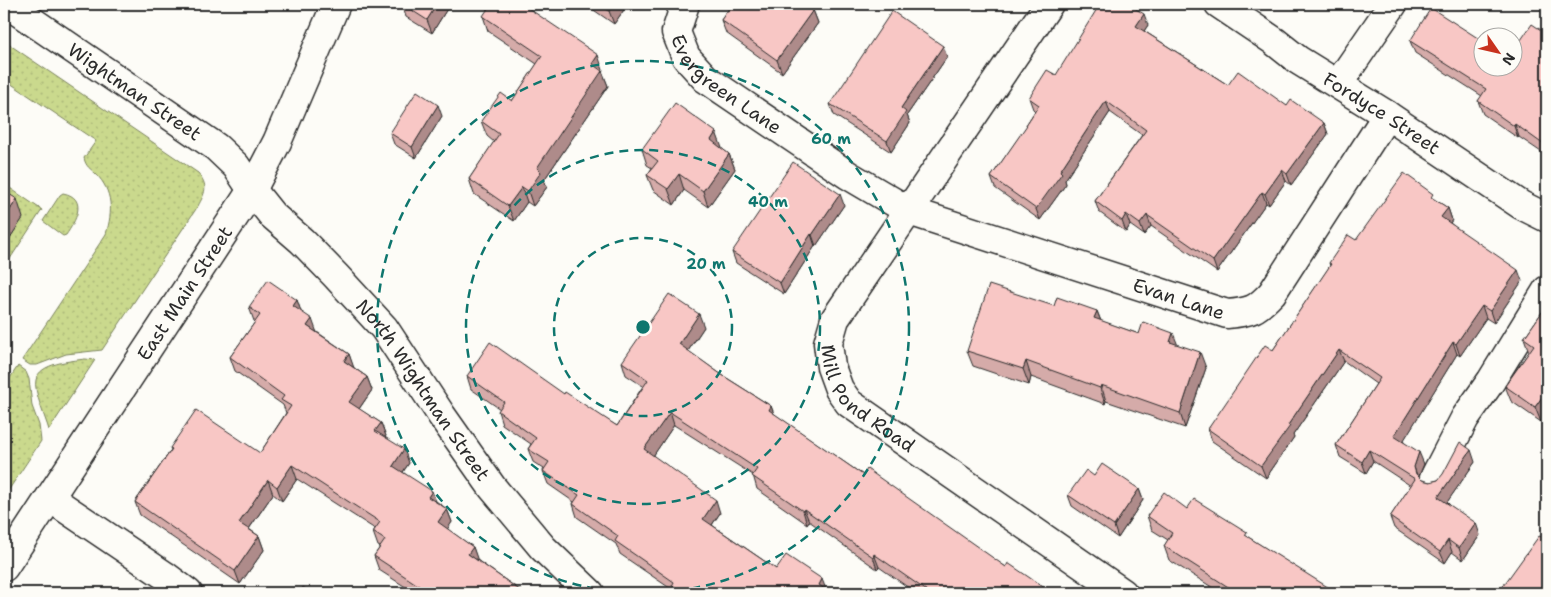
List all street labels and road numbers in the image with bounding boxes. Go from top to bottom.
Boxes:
street label: Evergreen Lane [665,31,787,140]
street label: Wightman Street [63,37,206,146]
street label: Fordyce Street [1318,67,1445,160]
street label: East Main Street [131,221,238,365]
street label: Evan Lane [1130,272,1228,325]
street label: North Wightman Street [350,294,496,486]
street label: Mill Pond Road [815,343,920,458]

